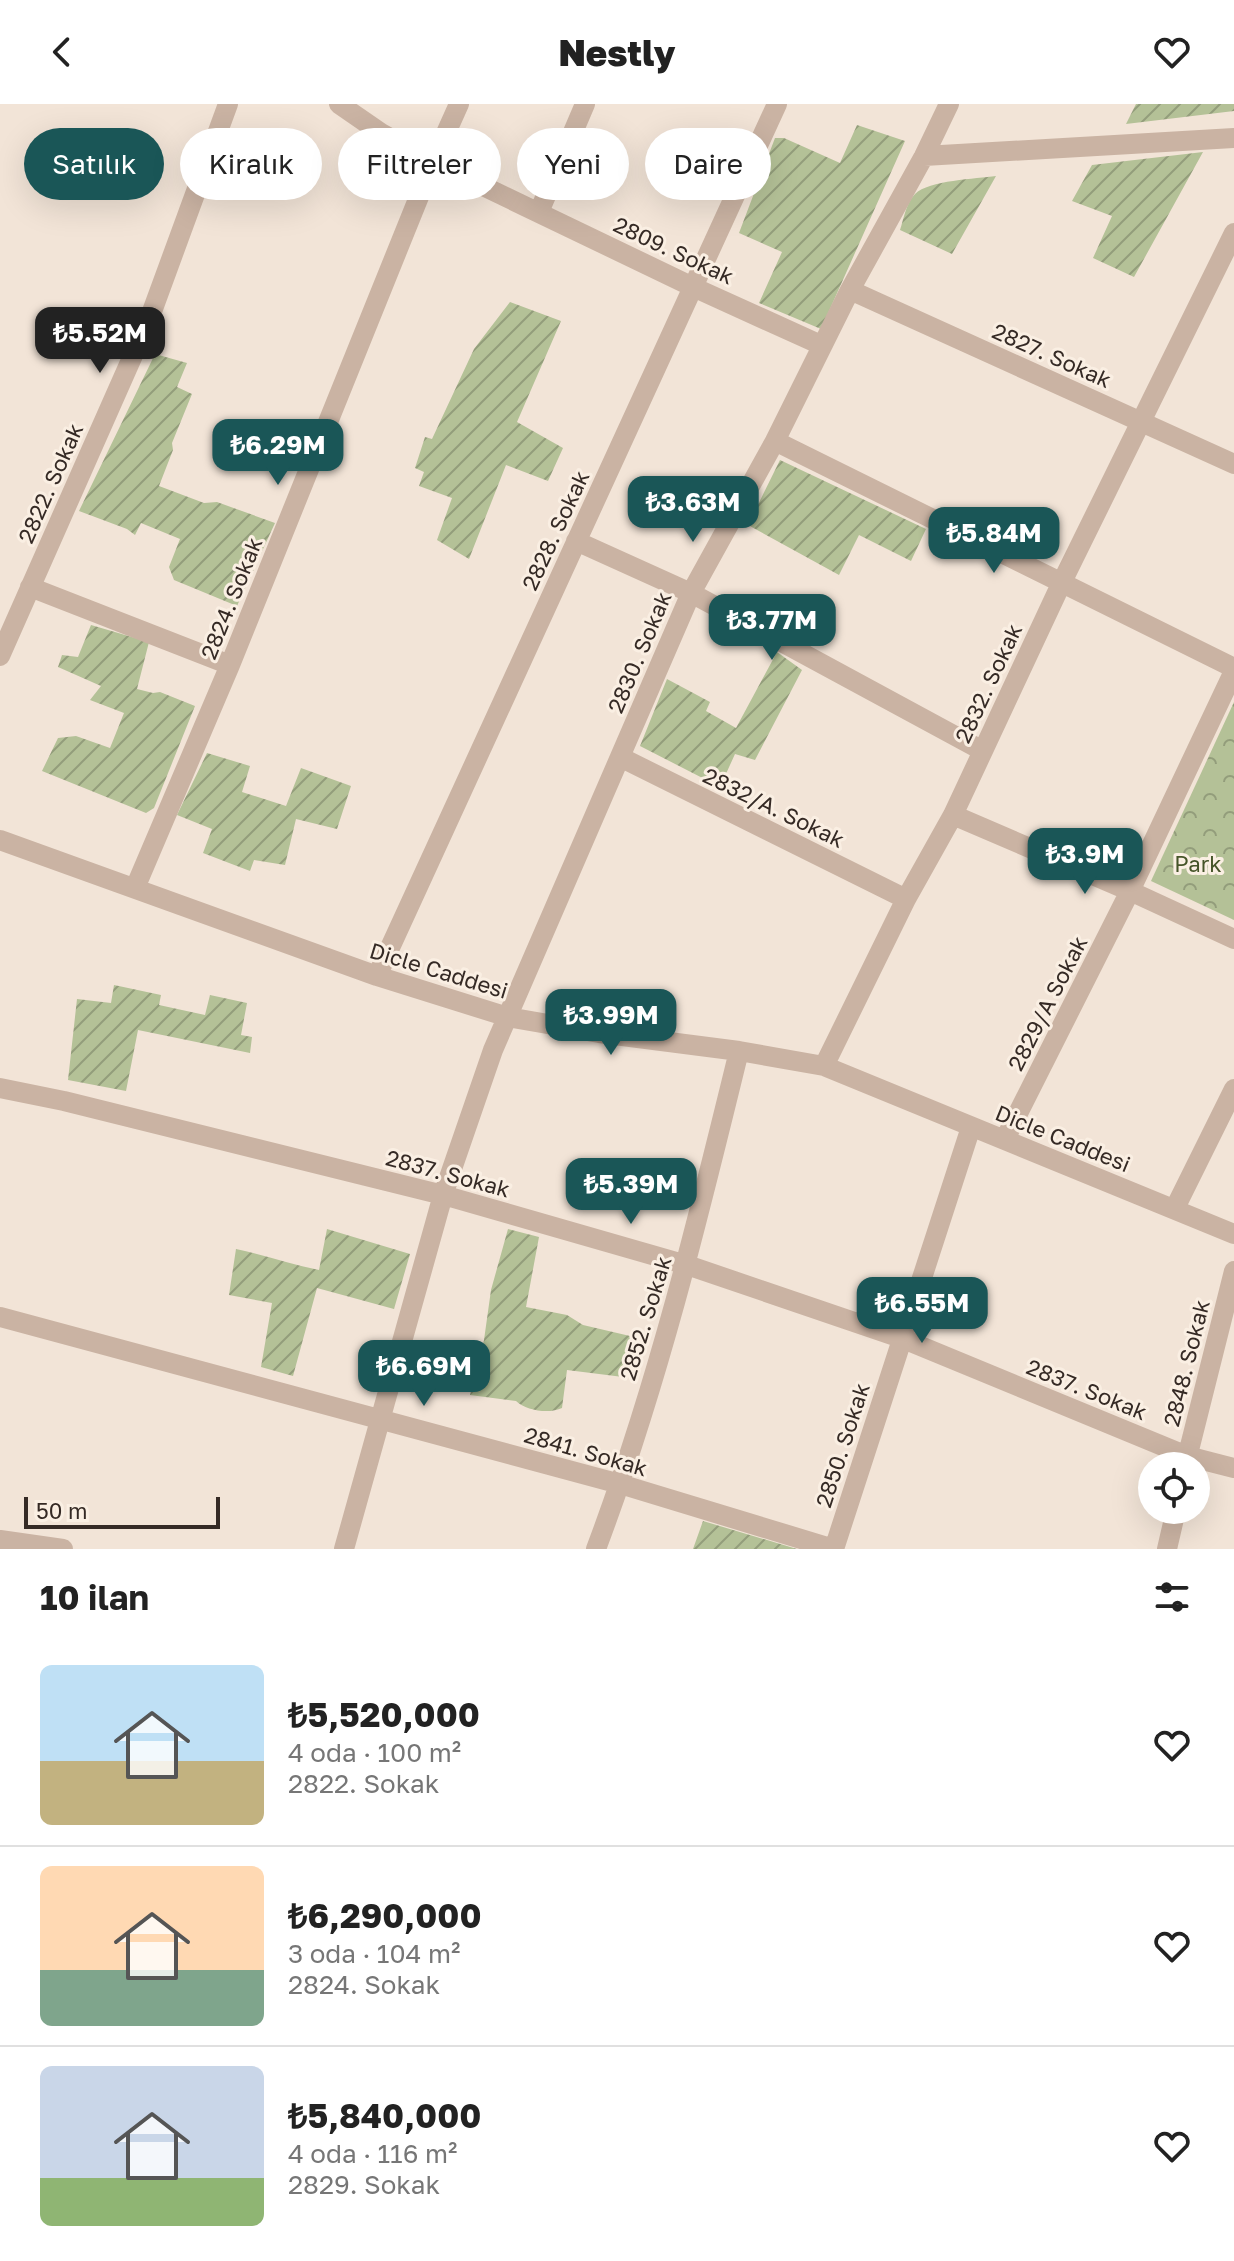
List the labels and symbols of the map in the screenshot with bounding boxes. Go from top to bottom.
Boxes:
street label: 2809. Sokak [610,210,738,290]
pin: ₺5.52M [35,307,165,375]
street label: 2827. Sokak [988,317,1116,393]
street label: 2822. Sokak [12,419,88,547]
pin: ₺6.29M [213,419,343,487]
street label: 2828. Sokak [516,466,594,594]
pin: ₺3.63M [628,476,758,544]
pin: ₺5.84M [929,507,1059,575]
street label: 2824. Sokak [194,533,268,663]
street label: 2830. Sokak [601,587,677,717]
pin: ₺3.77M [707,594,837,662]
street label: 2832. Sokak [949,619,1027,747]
street label: 2832/A. Sokak [699,761,849,853]
pin: ₺3.9M [1029,828,1141,896]
park label: Park [1174,850,1222,877]
street label: 2829/A Sokak [1002,931,1092,1075]
street label: Dicle Caddesi [367,936,511,1004]
pin: ₺3.99M [546,989,676,1057]
street label: Dicle Caddesi [992,1099,1134,1177]
street label: 2837. Sokak [383,1144,513,1202]
pin: ₺5.39M [566,1158,696,1226]
street label: 2852. Sokak [613,1253,677,1383]
pin: ₺6.55M [857,1277,987,1345]
street label: 2848. Sokak [1157,1297,1215,1429]
pin: ₺6.69M [359,1340,489,1408]
street label: 2837. Sokak [1023,1353,1151,1425]
street label: 2850. Sokak [809,1379,875,1511]
street label: 2841. Sokak [521,1421,651,1481]
scale bar [24,1493,220,1529]

